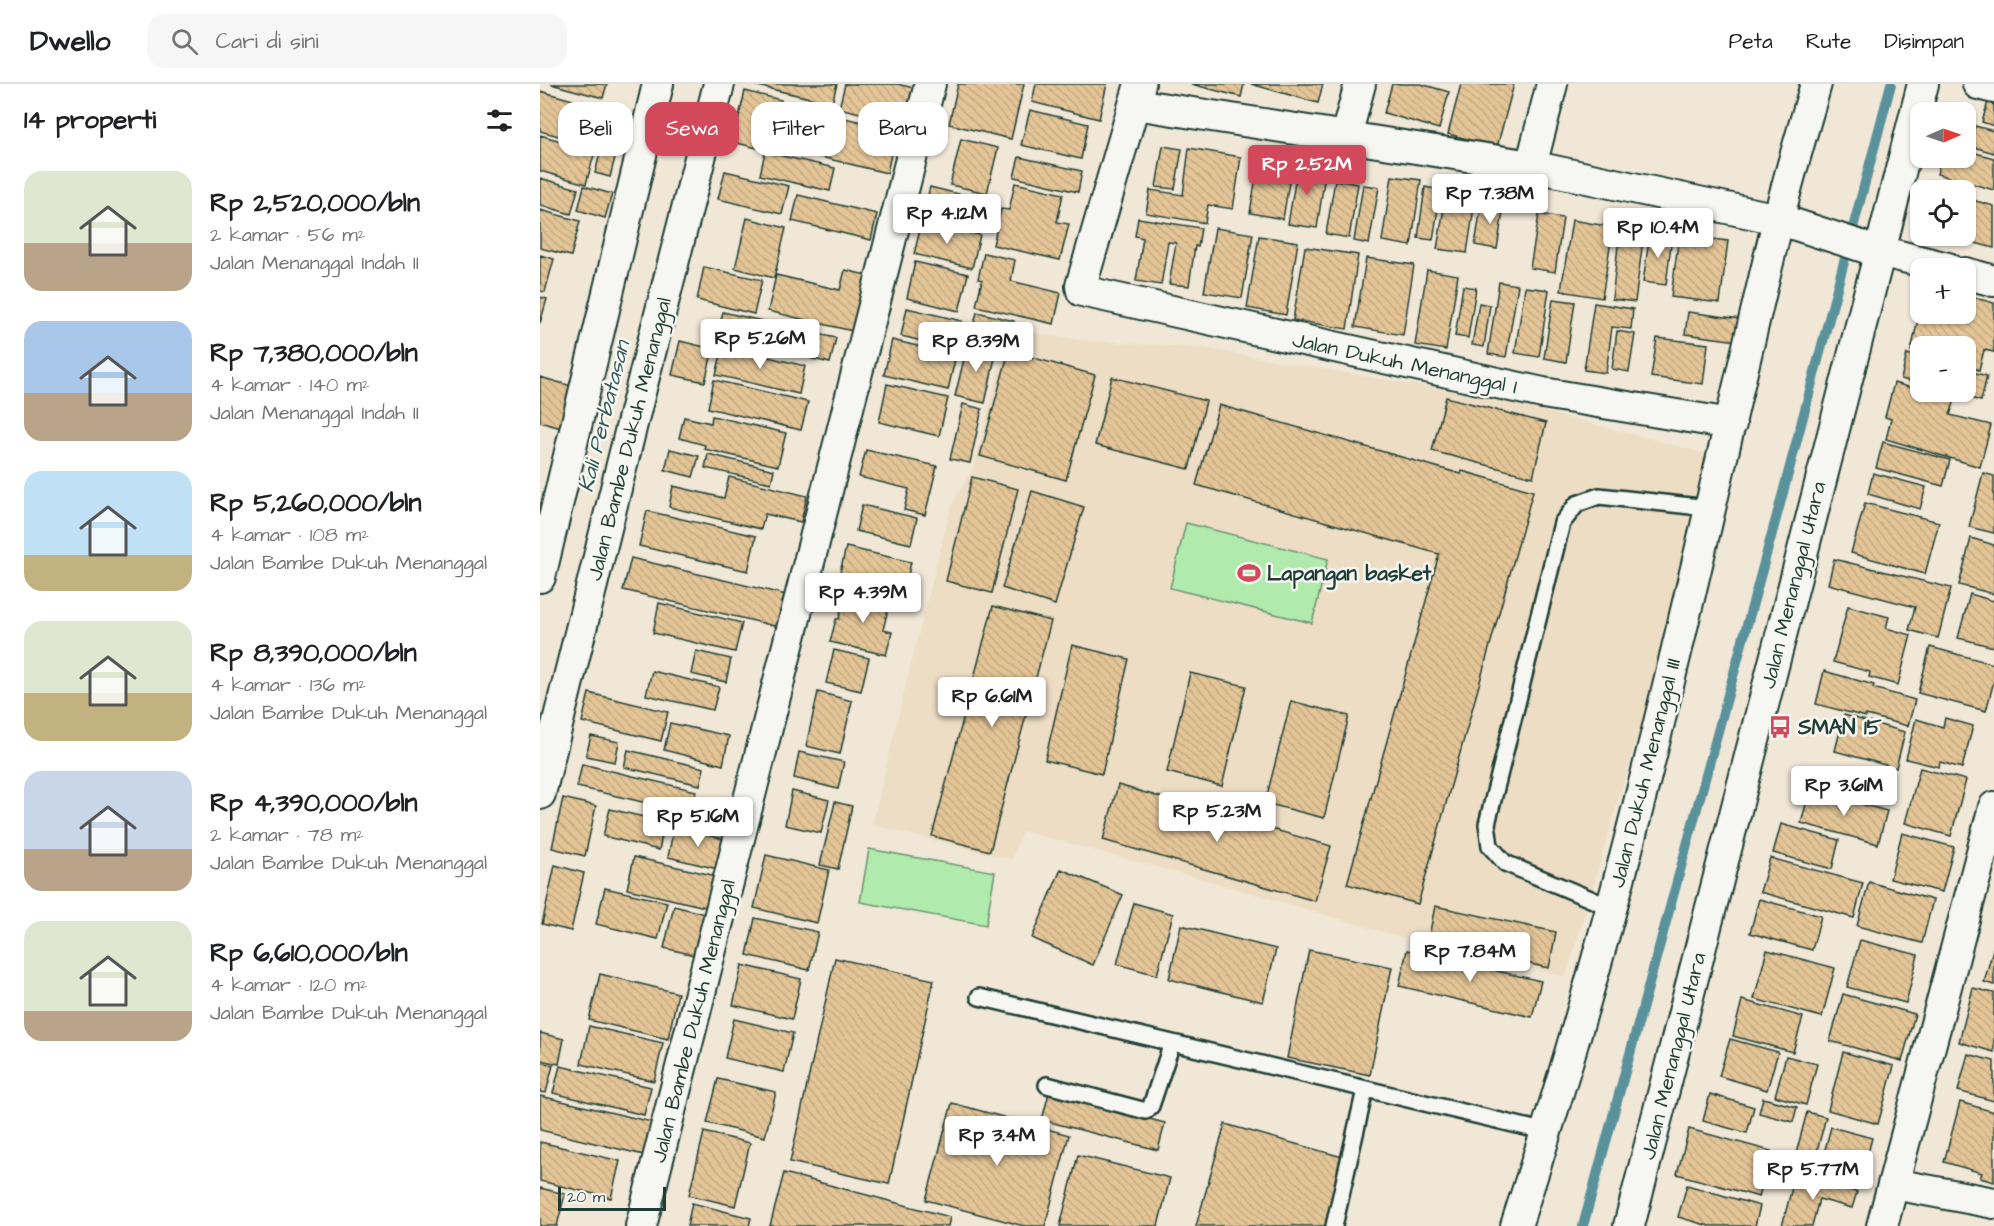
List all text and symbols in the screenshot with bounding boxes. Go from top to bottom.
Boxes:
search box [147,14,567,68]
text: Dwello [30,22,111,61]
icon: search [168,25,201,58]
text: Cari di sini [216,26,319,57]
text: Peta [1729,27,1773,56]
text: Rute [1806,27,1851,56]
text: Disimpan [1884,27,1964,56]
text: 14 properti [24,102,156,138]
chip: Beli [558,102,633,156]
chip: Sewa [645,102,739,156]
chip: Filter [751,102,846,156]
chip: Baru [858,102,948,156]
north arrow [1910,102,1976,168]
map controls [1910,102,1976,402]
icon: filters [483,104,516,137]
pin: Rp 2.52M [1245,145,1369,196]
text: Rp 2.52M [1262,150,1352,178]
pin: Rp 7.38M [1428,174,1552,225]
text: Rp 7.38M [1446,179,1534,207]
button: locate [1910,180,1976,246]
text: Rp 2,520,000/bln [210,185,420,221]
pin: Rp 4.12M [885,194,1009,245]
icon: home [72,195,144,267]
text: Rp 4.12M [907,199,987,227]
pin: Rp 10.4M [1596,208,1720,259]
text: Rp 10.4M [1617,213,1699,241]
text: 2 kamar · 56 m² [210,221,365,249]
text: Jalan Menanggal Indah II [210,249,419,277]
button: + [1910,258,1976,324]
street label: Jalan Bambe Dukuh Menanggal [580,294,681,584]
pin: Rp 5.26M [698,319,822,370]
pin: Rp 8.39M [914,322,1038,373]
text: Rp 5.26M [715,324,805,352]
street label: Jalan Dukuh Menanggal I [1289,326,1520,403]
text: Rp 8.39M [932,327,1020,355]
text: Rp 7,380,000/bln [210,335,418,371]
water label: Kali Perbatasan [571,335,639,495]
button: − [1910,336,1976,402]
icon: home [72,345,144,417]
text: 4 kamar · 140 m² [210,371,370,399]
text: Jalan Menanggal Indah II [210,399,419,427]
street label: Jalan Menanggal Utara [1754,478,1835,692]
text: Rp 5,260,000/bln [210,485,421,521]
icon: home [72,495,144,567]
text: 4 kamar · 108 m² [210,521,369,549]
text: Jalan Bambe Dukuh Menanggal [210,549,487,577]
place label: Lapangan basket [1267,559,1432,590]
sports icon: Lapangan basket [1236,560,1262,586]
pin: Rp 4.39M [801,573,925,624]
text: Rp 4.39M [819,578,907,606]
text: Rp 8,390,000/bln [210,635,417,671]
icon: home [72,645,144,717]
street label: Jalan Dukuh Menanggal III [1603,655,1690,891]
text: 4 kamar · 136 m² [210,671,366,699]
pin: Rp 6.61M [930,677,1054,728]
text: Rp 6.61M [952,682,1032,710]
text: Jalan Bambe Dukuh Menanggal [210,699,487,727]
place label: SMAN 15 [1797,713,1883,742]
bus stop icon: SMAN 15 [1767,714,1793,740]
pin: Rp 3.61M [1782,766,1906,817]
text: Rp 3.61M [1805,771,1883,799]
text: Rp 4,390,000/bln [210,785,418,821]
pin: Rp 5.23M [1155,792,1279,843]
icon: home [72,795,144,867]
pin: Rp 5.16M [636,797,760,848]
text: Rp 5.23M [1173,797,1261,825]
text: Rp 5.16M [657,802,739,830]
text: 2 kamar · 78 m² [210,821,364,849]
text: Jalan Bambe Dukuh Menanggal [210,849,487,877]
street label: Jalan Bambe Dukuh Menanggal [644,876,745,1166]
pin: Rp 7.84M [1408,932,1532,983]
text: Rp 6,610,000/bln [210,935,408,971]
text: Rp 7.84M [1424,937,1516,965]
icon: home [72,945,144,1017]
street label: Jalan Menanggal Utara [1634,949,1715,1163]
text: 4 kamar · 120 m² [210,971,367,999]
text: Jalan Bambe Dukuh Menanggal [210,999,487,1027]
pin: Rp 3.4M [942,1116,1052,1167]
text: Rp 3.4M [959,1121,1035,1149]
pin: Rp 5.77M [1751,1150,1875,1201]
text: Rp 5.77M [1767,1155,1859,1183]
scale bar [558,1184,666,1212]
text: 20 m [567,1186,605,1208]

